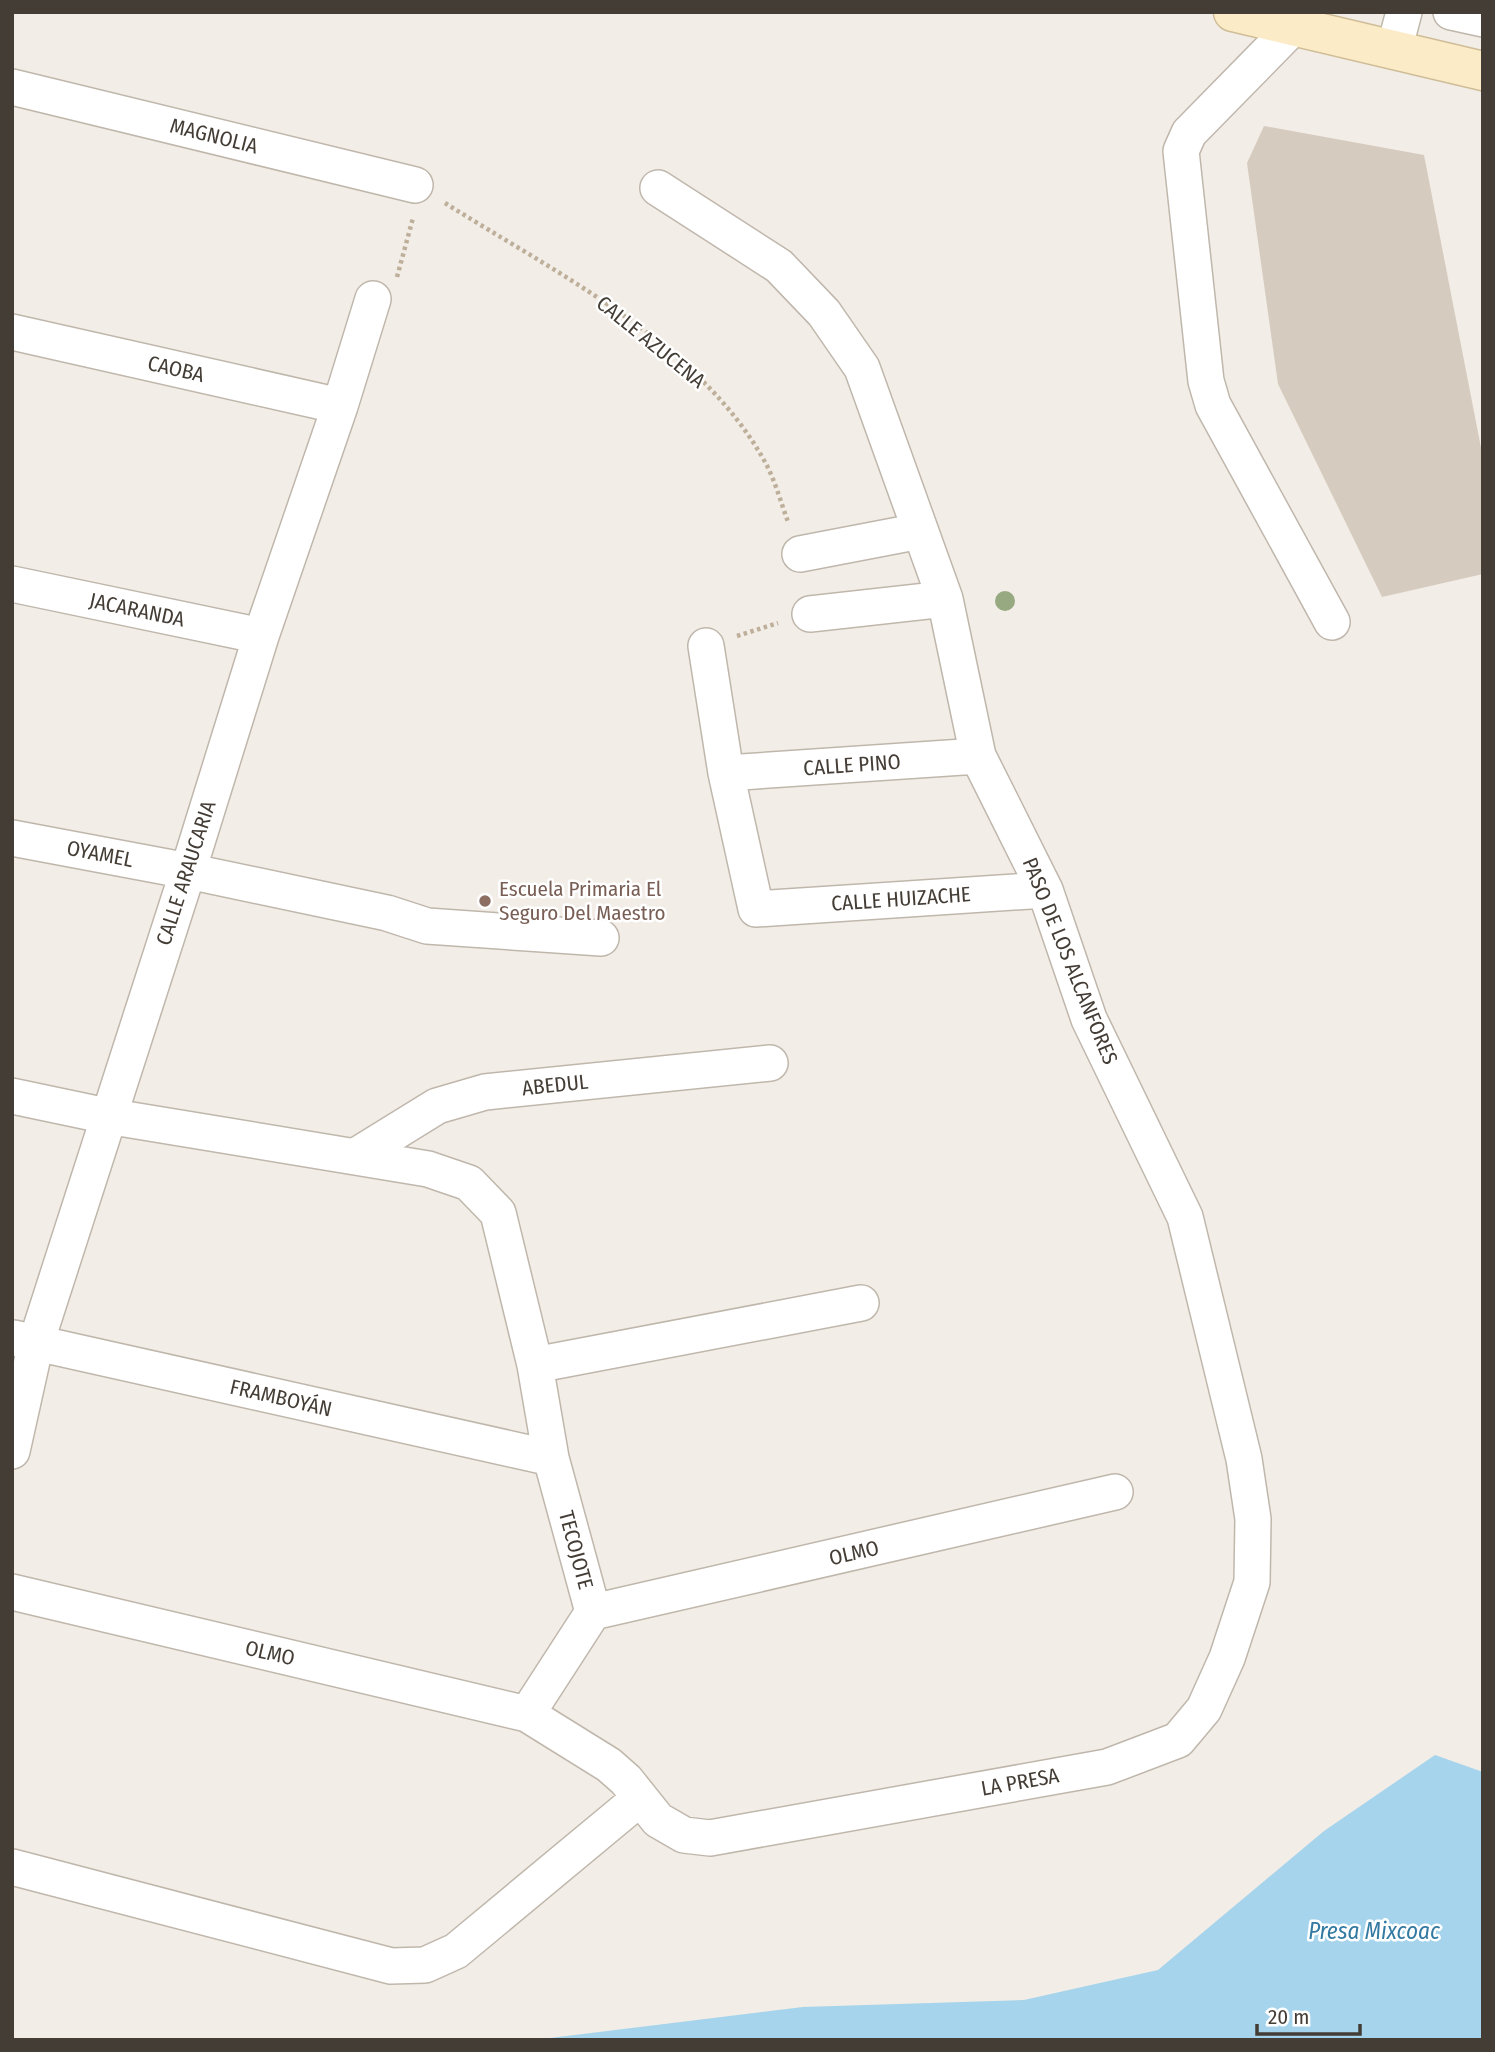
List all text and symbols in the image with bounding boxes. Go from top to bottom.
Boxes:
street label: MAGNOLIA [167,113,261,159]
street label: CALLE AZUCENA [591,290,711,394]
street label: CAOBA [145,350,207,388]
street label: JACARANDA [87,587,187,633]
street label: CALLE PINO [802,749,902,781]
street label: CALLE ARAUCARIA [150,797,222,949]
street label: OYAMEL [65,835,136,873]
street label: PASO DE LOS ALCANFORES [1017,854,1123,1068]
place label: Escuela Primaria El Seguro Del Maestro [499,876,665,926]
street label: CALLE HUIZACHE [830,881,972,917]
marker: Escuela Primaria El Seguro Del Maestro [477,893,493,909]
street label: ABEDUL [521,1069,590,1101]
street label: FRAMBOYÁN [227,1374,335,1422]
street label: TECOJOTE [553,1508,599,1592]
street label: OLMO [827,1535,881,1571]
street label: OLMO [243,1635,297,1671]
street label: LA PRESA [979,1762,1061,1802]
water label: Presa Mixcoac [1308,1917,1441,1945]
scale bar [1257,1993,1360,2037]
text: 20 m [1268,2004,1309,2030]

